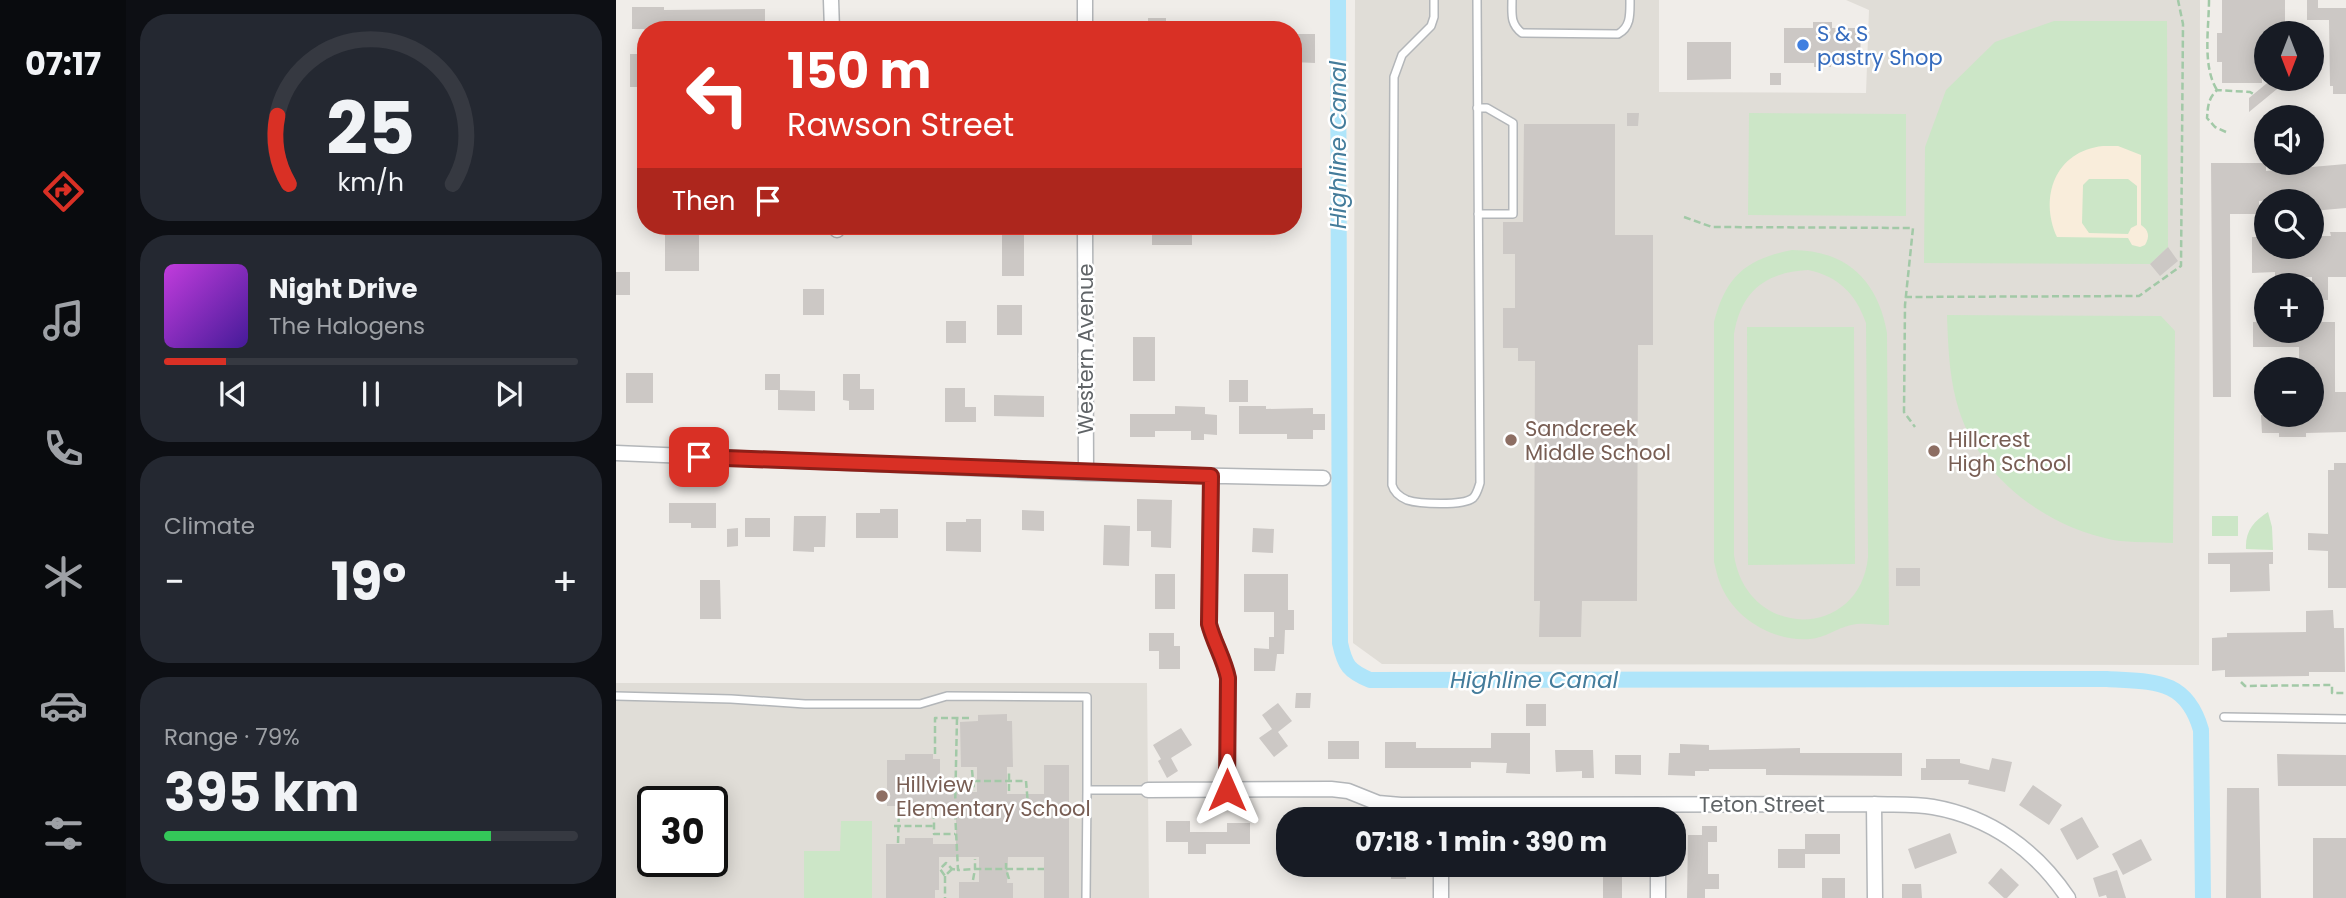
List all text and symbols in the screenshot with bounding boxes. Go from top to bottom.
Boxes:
place label: S & S pastry Shop [1817,19,1943,72]
north arrow [2254,21,2324,91]
map controls [2254,21,2324,427]
text: 150 m [787,37,932,105]
marker: S & S pastry Shop [1795,37,1811,53]
text: 07:17 [25,41,101,86]
icon: left [672,49,763,140]
water label: Highline Canal [1322,61,1354,229]
text: 25 [327,78,415,179]
text: Rawson Street [787,102,1014,147]
button: sound [2254,105,2324,175]
text: km/h [338,164,404,199]
icon: directions [39,167,88,216]
icon: arrive [749,182,787,220]
text: Then [672,183,735,219]
button: search [2254,189,2324,259]
street label: Western Avenue [1071,264,1100,434]
text: Night Drive [269,271,417,307]
button: + [2254,273,2324,343]
icon: music [39,296,88,345]
text: The Halogens [269,310,425,342]
button: − [2254,357,2324,427]
icon: previous [214,375,252,413]
icon: pause [352,375,390,413]
icon: next [490,375,528,413]
place label: Sandcreek Middle School [1525,414,1671,467]
icon: phone [39,424,88,473]
place label: Hillcrest High School [1948,425,2072,478]
pin [669,427,729,487]
marker: Sandcreek Middle School [1503,432,1519,448]
icon: arrive [680,438,718,476]
marker: Hillcrest High School [1926,443,1942,459]
text: Climate [164,510,255,542]
text: 19° [331,545,406,618]
icon: climate [39,552,88,601]
text: − [164,555,185,608]
text: + [552,555,578,608]
water label: Highline Canal [1450,664,1618,696]
icon: car [39,681,88,730]
text: Range · 79% [164,721,300,753]
position arrow [1190,753,1264,827]
text: 395 km [164,756,359,829]
place label: Hillview Elementary School [896,770,1091,823]
speed limit sign: 30 [637,786,728,877]
marker: Hillview Elementary School [874,788,890,804]
street label: Teton Street [1699,790,1825,819]
icon: filters [39,809,88,858]
text: 07:18 · 1 min · 390 m [1355,824,1607,860]

